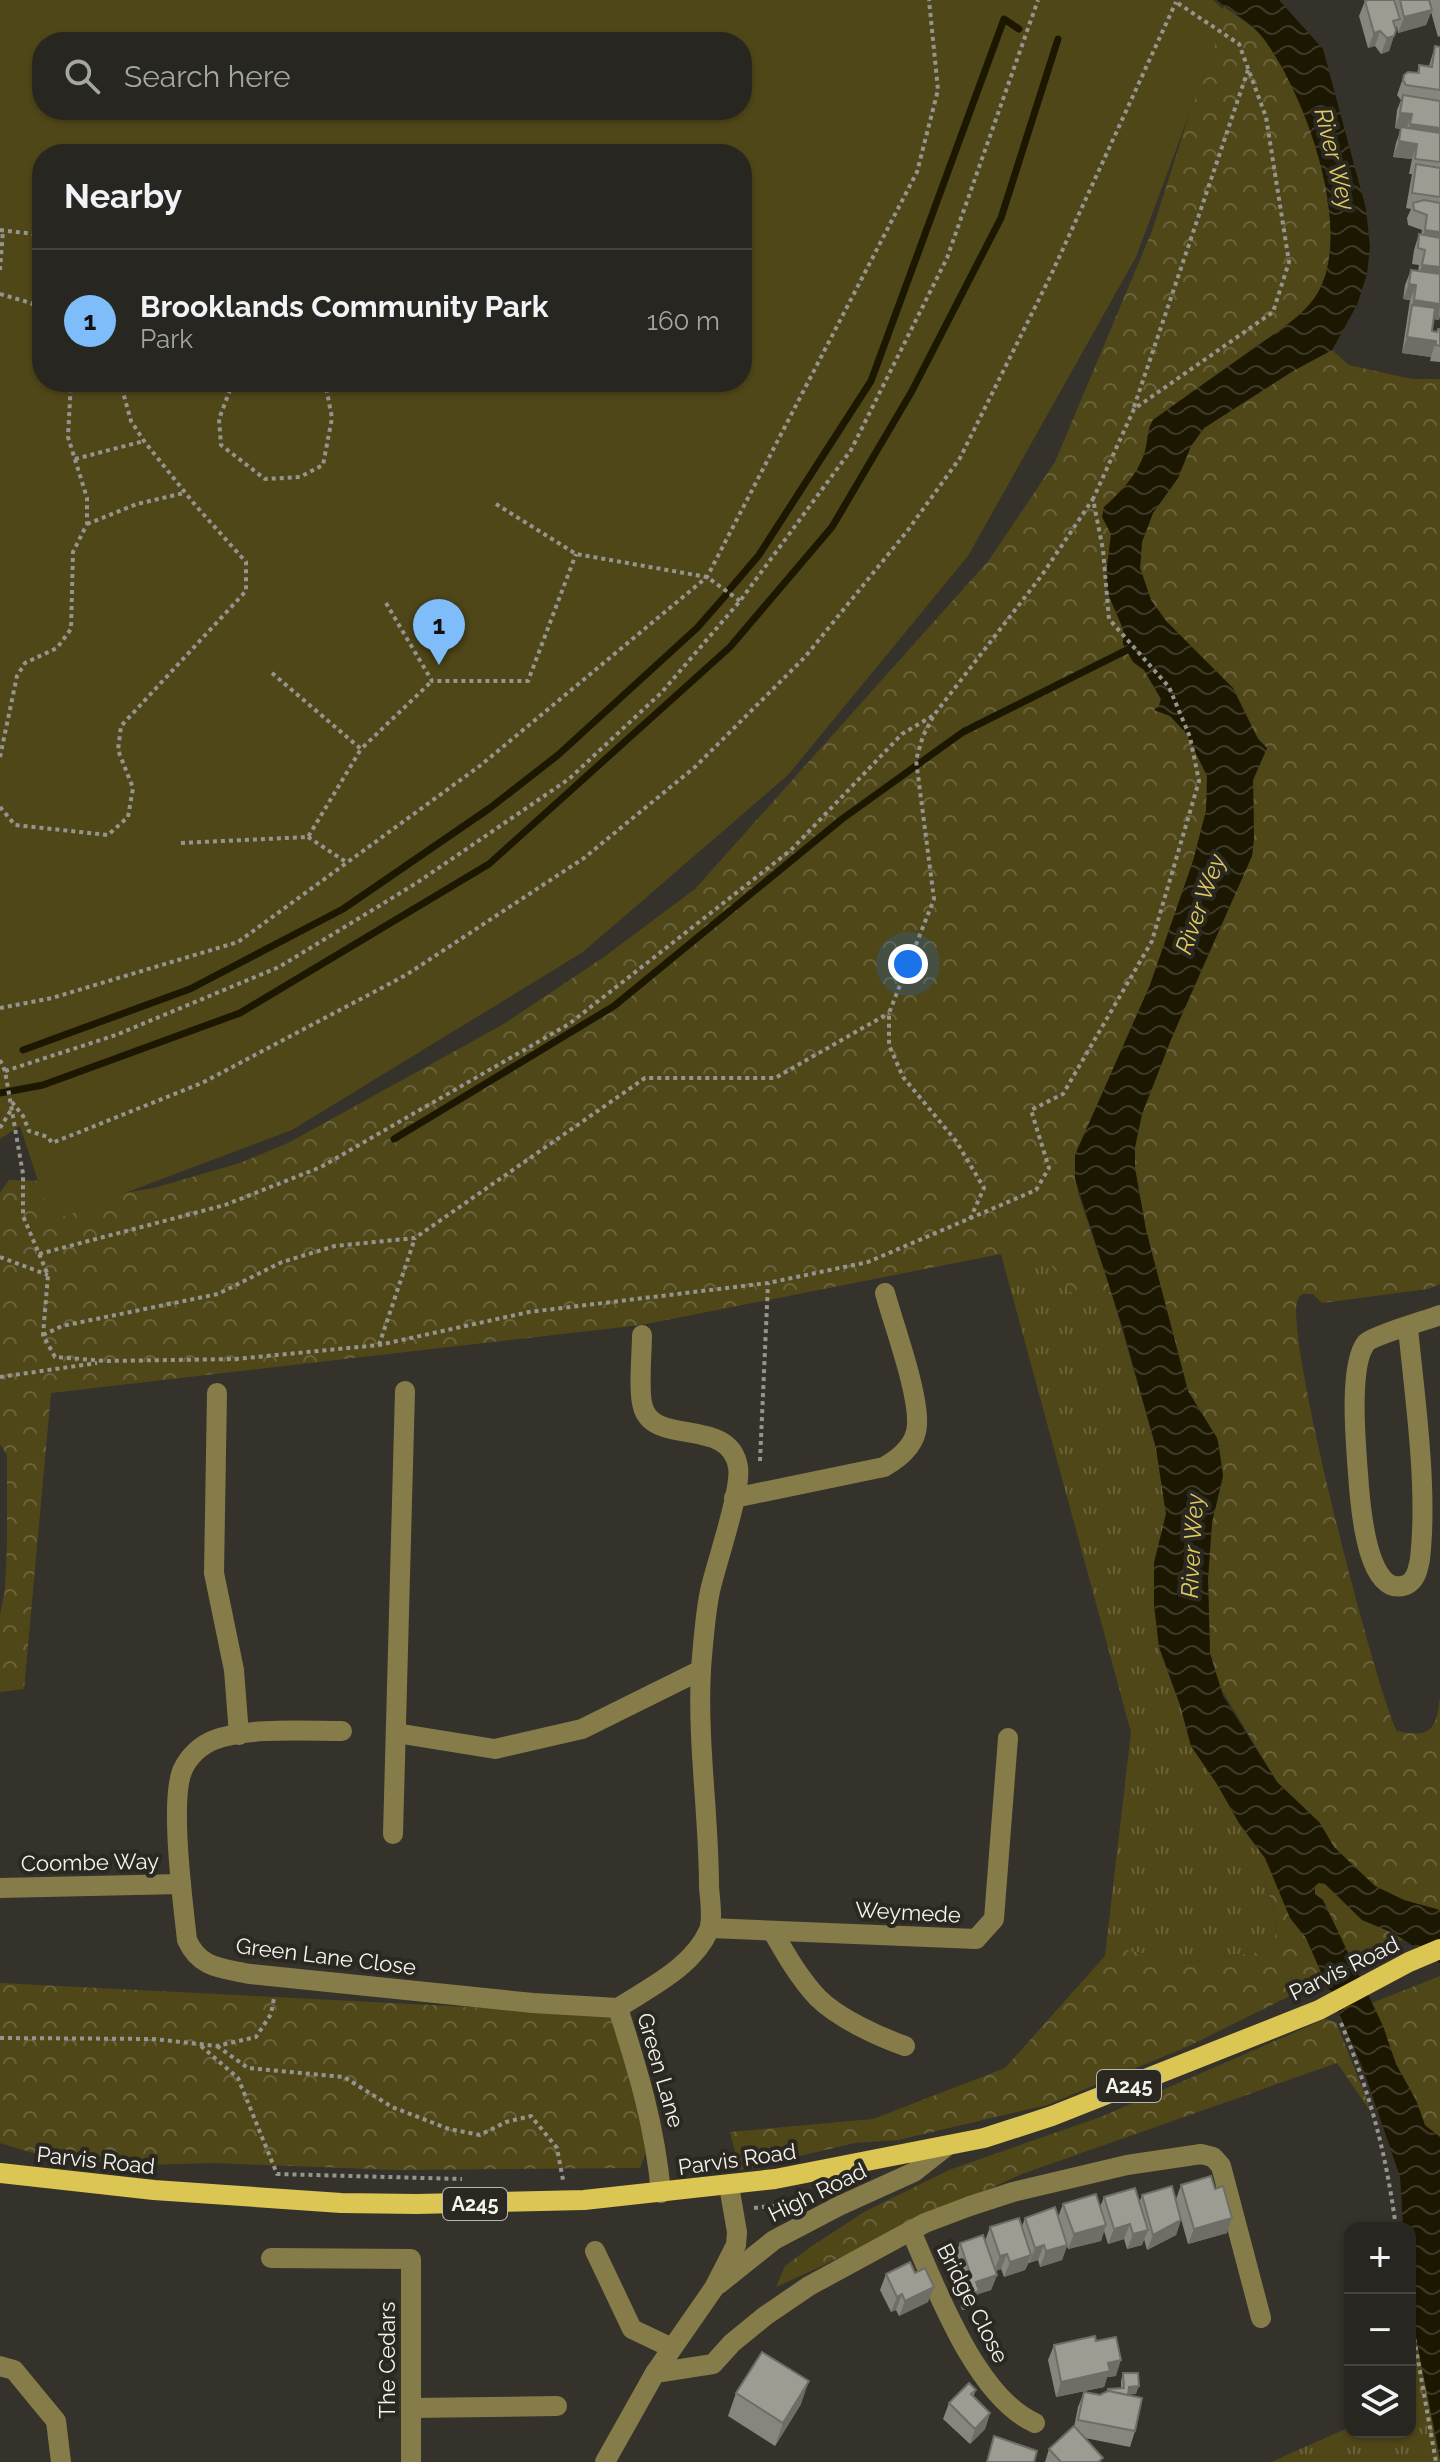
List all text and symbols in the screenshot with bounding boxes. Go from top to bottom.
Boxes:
search box [32,32,752,120]
icon: search [60,54,104,98]
text: Search here [124,59,291,94]
water label: River Wey [1308,105,1362,214]
text: Nearby [64,176,182,216]
text: Brooklands Community Park [140,289,548,324]
text: 1 [84,306,96,336]
text: 160 m [647,306,720,336]
text: Park [140,324,193,354]
pin: 1 [413,599,465,665]
water label: River Wey [1169,849,1232,958]
your location [888,944,928,984]
water label: River Wey [1175,1492,1209,1599]
street label: Coombe Way [21,1848,159,1876]
street label: Weymede [854,1896,962,1928]
street label: Parvis Road [1285,1930,1403,2006]
street label: Green Lane Close [234,1932,418,1980]
street label: Green Lane [632,2010,690,2130]
road number: A245 [1097,2070,1161,2102]
street label: Parvis Road [676,2138,798,2180]
street label: Parvis Road [36,2141,156,2179]
street label: High Road [764,2157,870,2227]
road number: A245 [443,2188,507,2220]
map controls [1344,2222,1416,2438]
button: + [1344,2222,1416,2294]
street label: Bridge Close [932,2239,1014,2367]
button: − [1344,2294,1416,2366]
street label: The Cedars [374,2302,400,2418]
button: layers [1344,2366,1416,2438]

